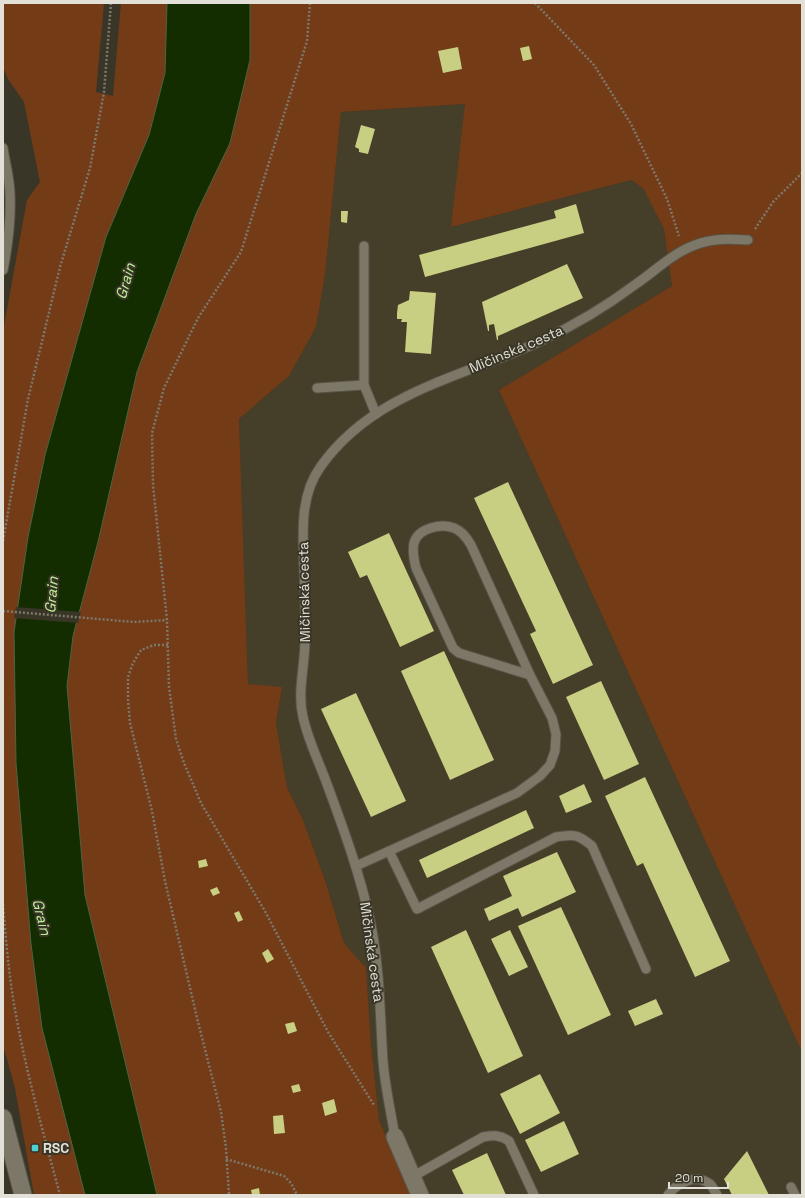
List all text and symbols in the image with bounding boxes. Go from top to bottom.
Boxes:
water label: Grain [111,260,139,301]
street label: Mičinská cesta [466,321,566,377]
street label: Mičinská cesta [294,542,314,642]
water label: Grain [40,575,62,614]
water label: Grain [28,897,56,938]
street label: Mičinská cesta [356,901,388,1003]
place label: RSC [43,1139,69,1157]
marker: RSC [30,1143,40,1153]
scale bar [669,1164,728,1190]
text: 20 m [675,1170,703,1186]

